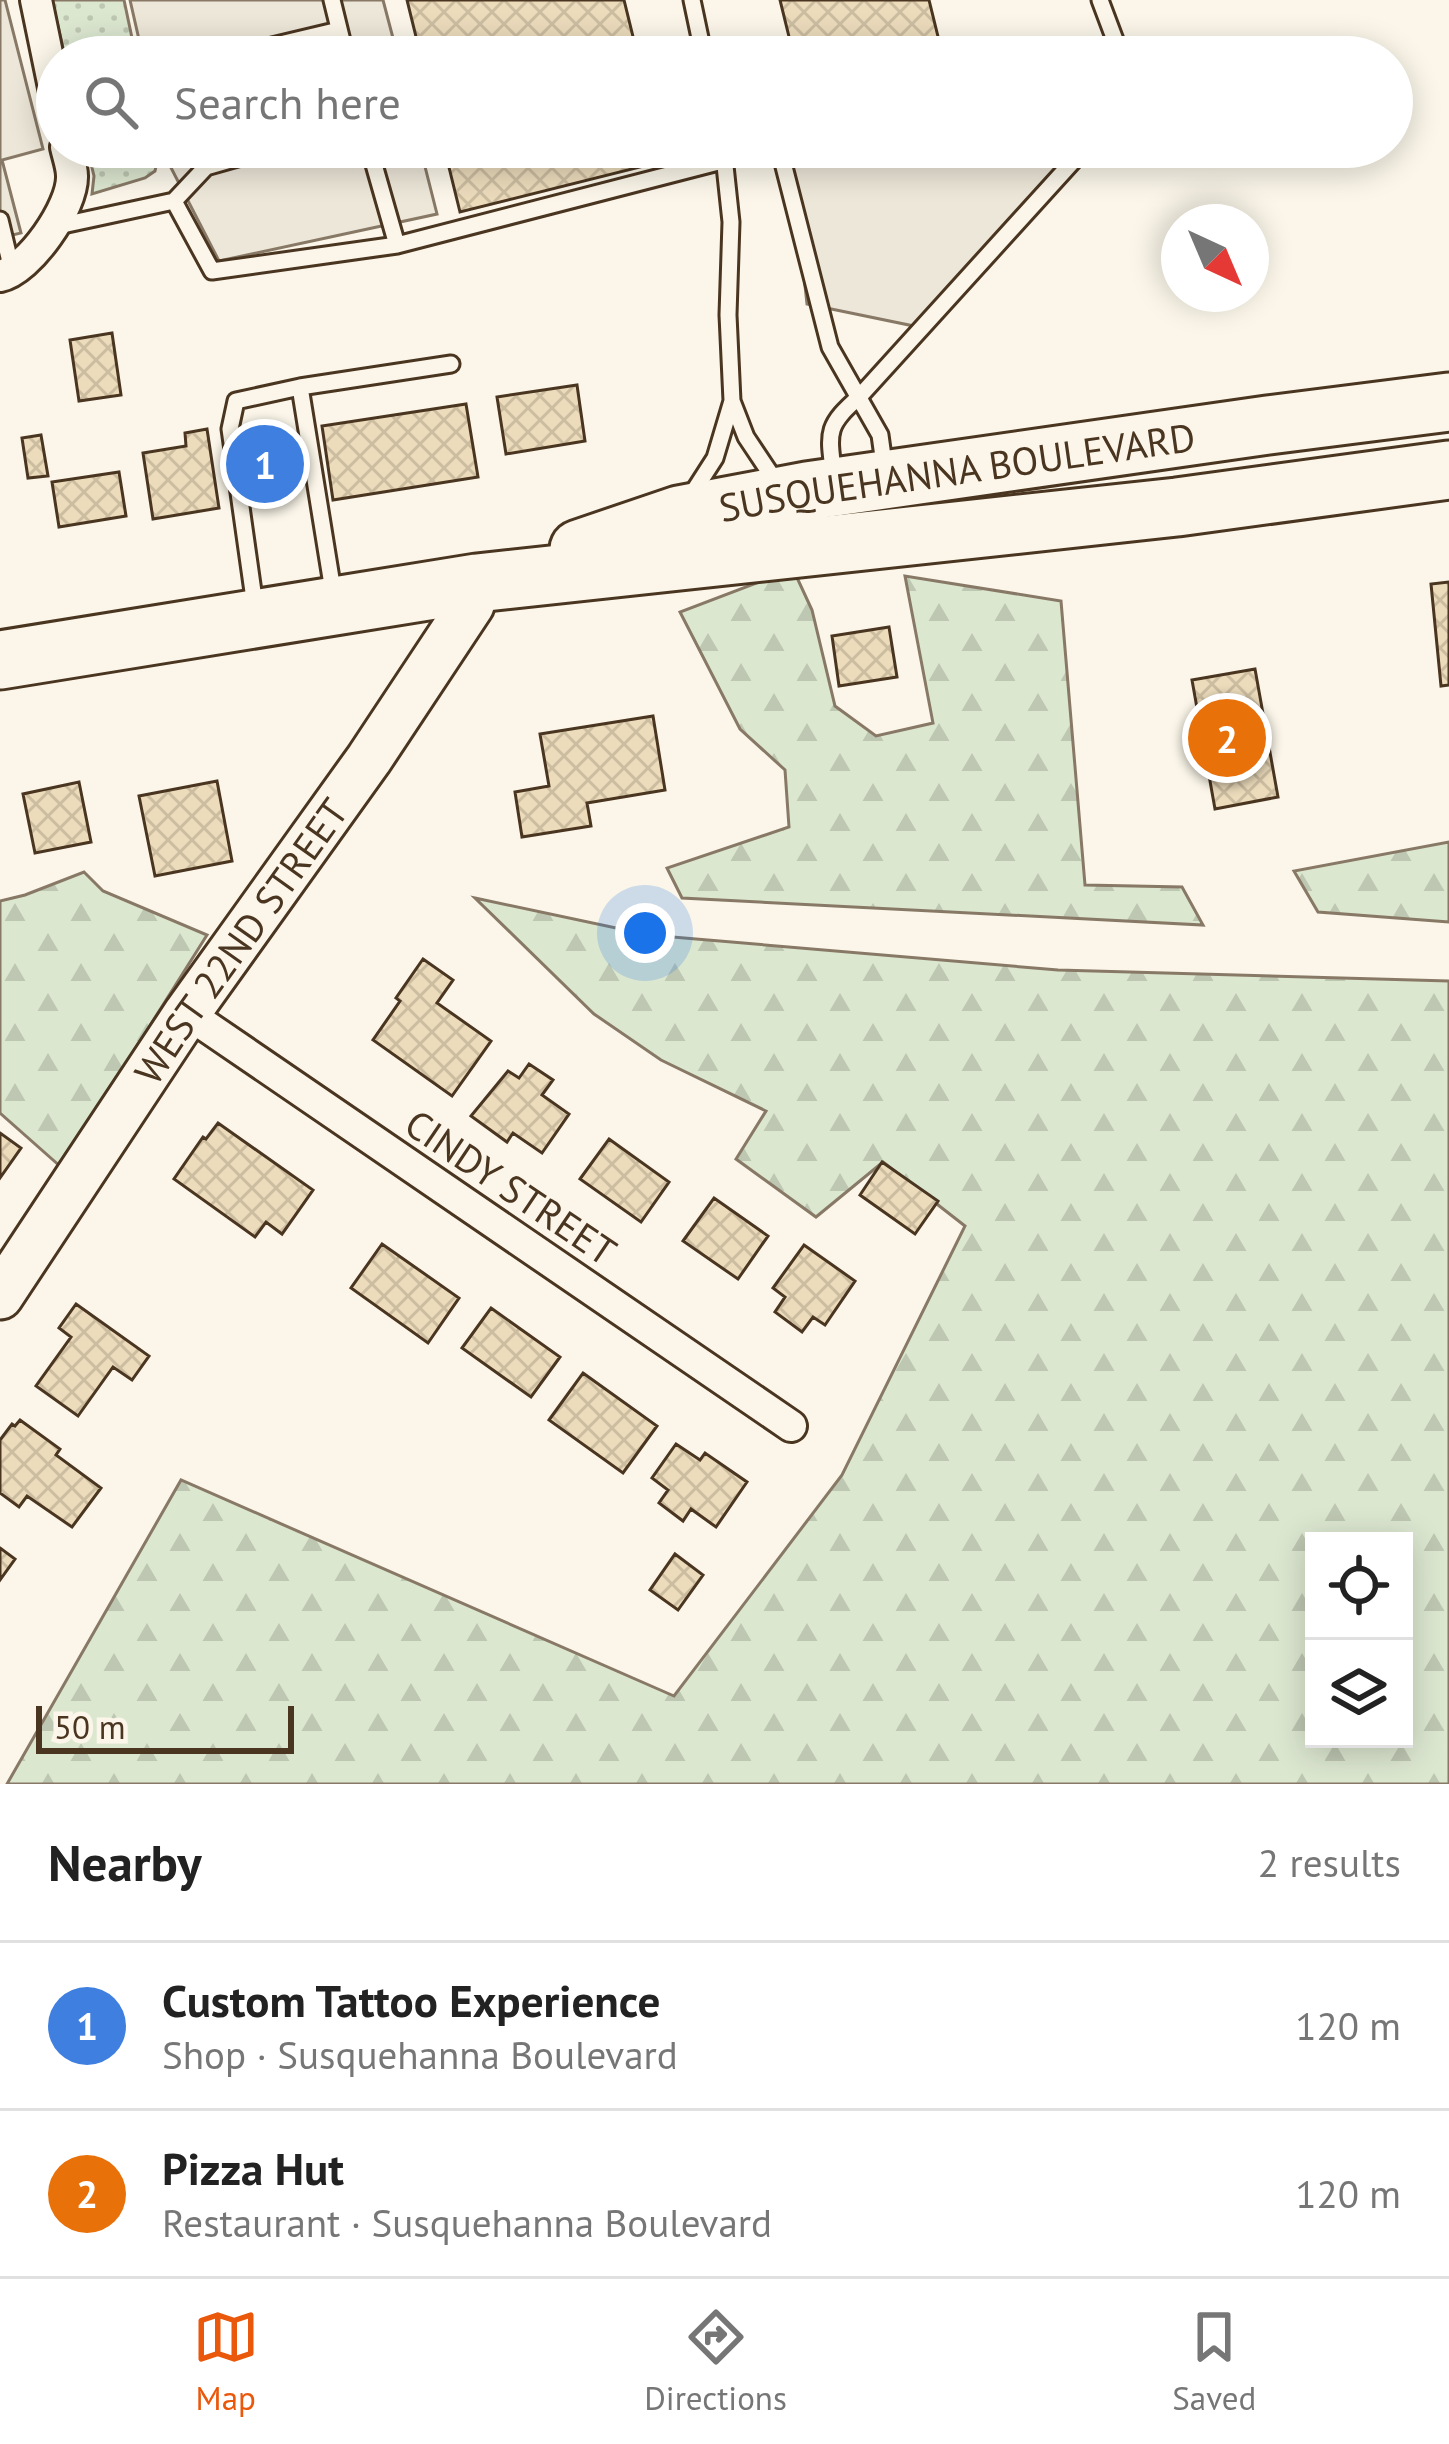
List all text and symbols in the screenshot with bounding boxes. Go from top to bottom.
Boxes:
search box [36,36,1413,168]
icon: search [78,69,144,135]
text: Search here [174,73,401,131]
north arrow [1161,204,1269,312]
street label: SUSQUEHANNA BOULEVARD [714,410,1198,533]
pin: 1 [226,419,304,509]
pin: 2 [1188,693,1266,783]
street label: WEST 22ND STREET [122,788,359,1093]
your location [615,903,675,963]
street label: CINDY STREET [396,1098,626,1276]
map controls [1305,1532,1413,1748]
button: locate [1305,1532,1413,1640]
button: layers [1305,1640,1413,1748]
scale bar [36,1700,294,1753]
text: 50 m [54,1705,126,1748]
text: Nearby [48,1829,202,1895]
text: 2 results [1258,1837,1401,1888]
text: Custom Tattoo Experience [162,1971,660,2029]
text: 1 [76,2000,98,2051]
text: 120 m [1295,2000,1401,2051]
text: Shop · Susquehanna Boulevard [162,2029,678,2080]
text: Pizza Hut [162,2139,344,2197]
text: 2 [76,2168,98,2219]
text: 120 m [1295,2168,1401,2219]
text: Restaurant · Susquehanna Boulevard [162,2197,772,2248]
tab: Map [193,2304,259,2419]
tab: Directions [644,2304,787,2419]
tab: Saved [1172,2304,1256,2419]

